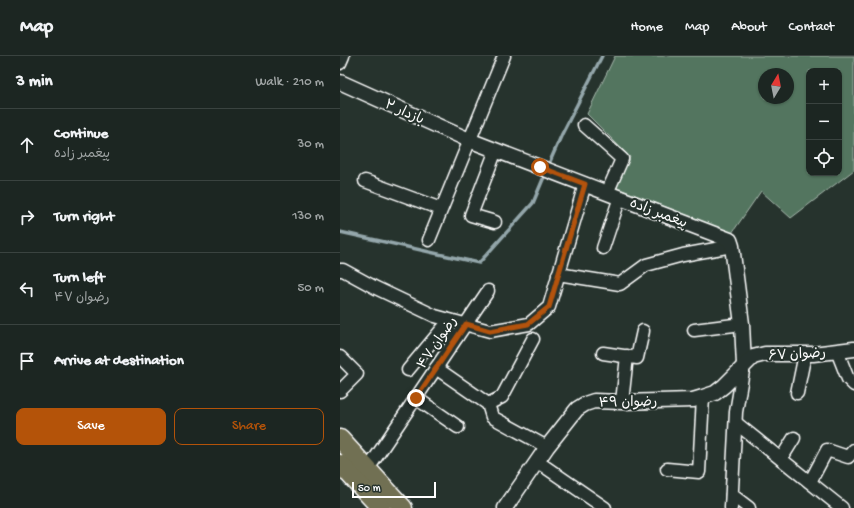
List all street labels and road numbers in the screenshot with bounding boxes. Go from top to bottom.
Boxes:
street label: بازدار ۲ [382,97,426,129]
street label: پیغمبر زاده [627,196,689,233]
street label: رضوان ۴۷ [414,314,462,373]
street label: رضوان ۶۷ [768,345,826,365]
street label: رضوان ۴۹ [599,394,658,413]

